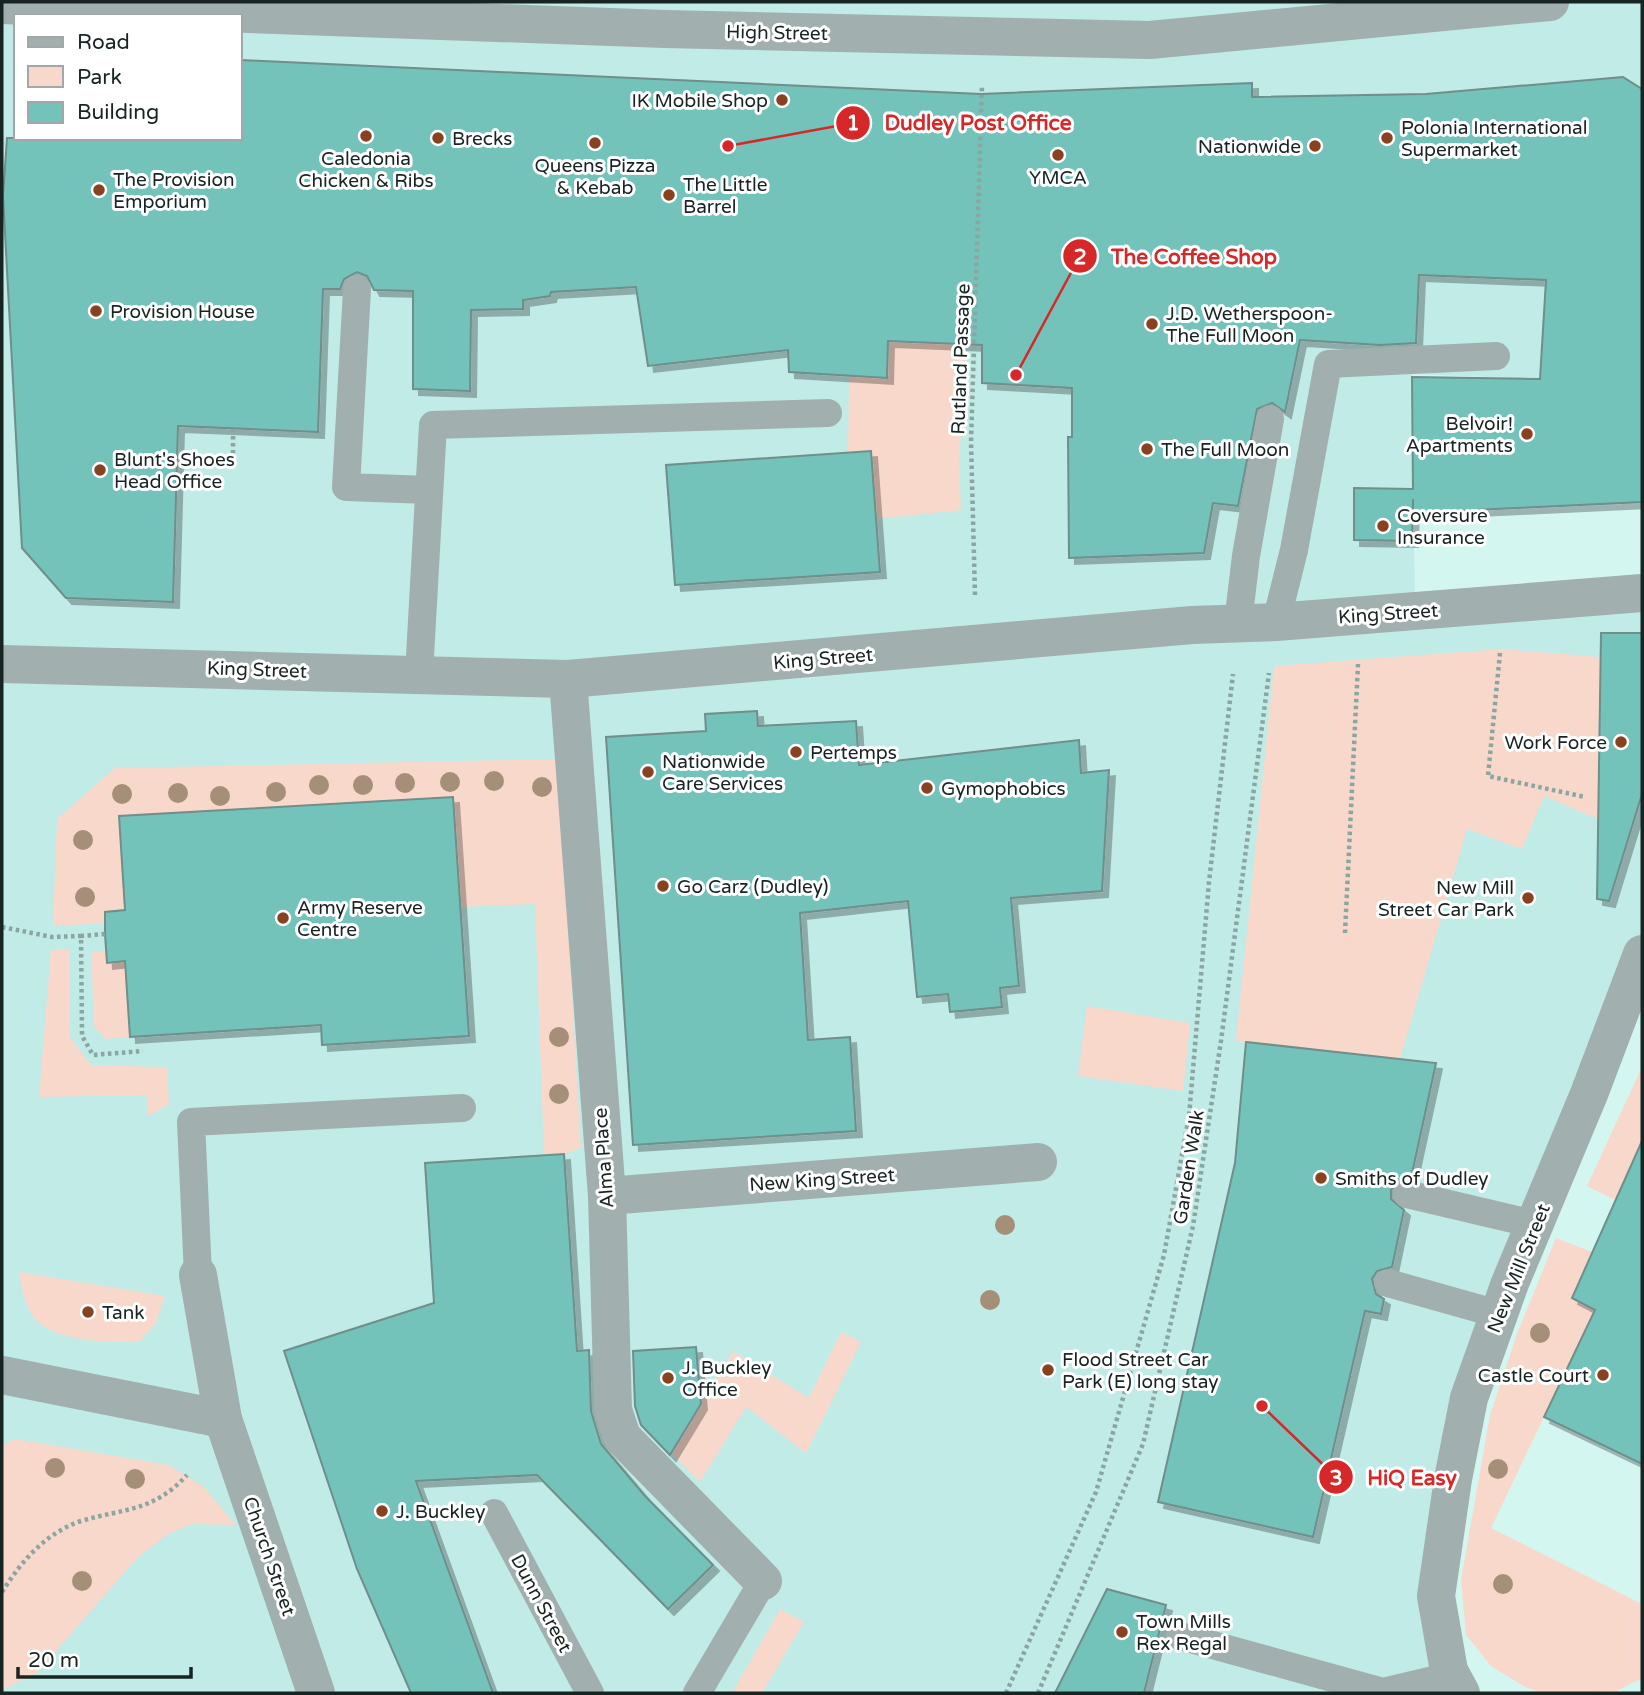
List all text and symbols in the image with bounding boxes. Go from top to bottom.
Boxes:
legend [14,14,242,140]
street label: High Street [726,21,828,45]
text: Road [77,30,130,55]
text: Park [77,65,122,90]
place label: IK Mobile Shop [631,90,768,112]
marker: IK Mobile Shop [774,92,790,108]
text: Building [77,100,159,125]
callout: Dudley Post Office [835,102,1086,144]
text: 1 [846,111,860,136]
text: Dudley Post Office [884,111,1072,136]
place label: Polonia International Supermarket [1401,117,1588,161]
marker: Caledonia Chicken & Ribs [358,128,374,144]
place label: Brecks [452,128,512,150]
marker: Brecks [430,130,446,146]
marker: Polonia International Supermarket [1379,130,1395,146]
marker: Queens Pizza & Kebab [587,135,603,151]
place label: Nationwide [1198,136,1301,158]
marker: Nationwide [1307,138,1323,154]
marker: YMCA [1050,147,1066,163]
place label: Caledonia Chicken & Ribs [298,148,434,192]
place label: Queens Pizza & Kebab [535,155,655,199]
place label: YMCA [1029,167,1087,189]
place label: The Provision Emporium [113,169,235,213]
place label: The Little Barrel [683,174,767,218]
marker: The Provision Emporium [91,182,107,198]
marker: The Little Barrel [661,187,677,203]
callout: The Coffee Shop [1062,235,1291,277]
text: 2 [1073,245,1087,270]
text: The Coffee Shop [1110,245,1277,270]
street label: Rutland Passage [947,283,975,435]
place label: Provision House [110,301,255,323]
marker: Provision House [88,303,104,319]
place label: J.D. Wetherspoon- The Full Moon [1166,303,1333,347]
marker: J.D. Wetherspoon- The Full Moon [1144,316,1160,332]
place label: Belvoir! Apartments [1406,413,1513,457]
marker: Belvoir! Apartments [1519,426,1535,442]
place label: The Full Moon [1161,439,1289,461]
marker: The Full Moon [1139,441,1155,457]
place label: Blunt's Shoes Head Office [114,449,235,493]
marker: Blunt's Shoes Head Office [92,462,108,478]
place label: Coversure Insurance [1397,505,1488,549]
marker: Coversure Insurance [1375,518,1391,534]
street label: King Street [1337,600,1439,628]
street label: King Street [772,644,874,674]
street label: King Street [206,657,307,683]
place label: Work Force [1504,732,1607,754]
marker: Work Force [1613,734,1629,750]
place label: Pertemps [810,742,897,764]
marker: Pertemps [788,744,804,760]
place label: Nationwide Care Services [662,751,783,795]
marker: Nationwide Care Services [640,764,656,780]
place label: Gymophobics [941,778,1066,800]
marker: Gymophobics [919,780,935,796]
place label: Go Carz (Dudley) [677,876,829,898]
place label: New Mill Street Car Park [1378,877,1514,921]
marker: Go Carz (Dudley) [655,878,671,894]
marker: New Mill Street Car Park [1520,890,1536,906]
place label: Army Reserve Centre [297,897,423,941]
marker: Army Reserve Centre [275,910,291,926]
street label: Alma Place [590,1107,618,1209]
street label: Garden Walk [1169,1108,1209,1226]
street label: New King Street [749,1164,896,1196]
place label: Smiths of Dudley [1335,1168,1489,1190]
marker: Smiths of Dudley [1313,1170,1329,1186]
street label: New Mill Street [1483,1201,1555,1336]
place label: Tank [102,1302,145,1324]
marker: Tank [80,1304,96,1320]
place label: Flood Street Car Park (E) long stay [1062,1349,1219,1393]
place label: J. Buckley Office [682,1357,771,1401]
marker: Flood Street Car Park (E) long stay [1040,1362,1056,1378]
place label: Castle Court [1478,1365,1589,1387]
marker: Castle Court [1595,1367,1611,1383]
marker: J. Buckley Office [660,1370,676,1386]
callout: HiQ Easy [1318,1456,1471,1498]
text: 3 [1329,1466,1343,1491]
text: HiQ Easy [1367,1466,1457,1491]
street label: Church Street [238,1494,300,1619]
place label: J. Buckley [396,1501,485,1523]
marker: J. Buckley [374,1503,390,1519]
street label: Dunn Street [506,1551,576,1656]
place label: Town Mills Rex Regal [1136,1611,1231,1655]
marker: Town Mills Rex Regal [1114,1624,1130,1640]
scale bar [18,1636,191,1680]
text: 20 m [28,1648,79,1673]

